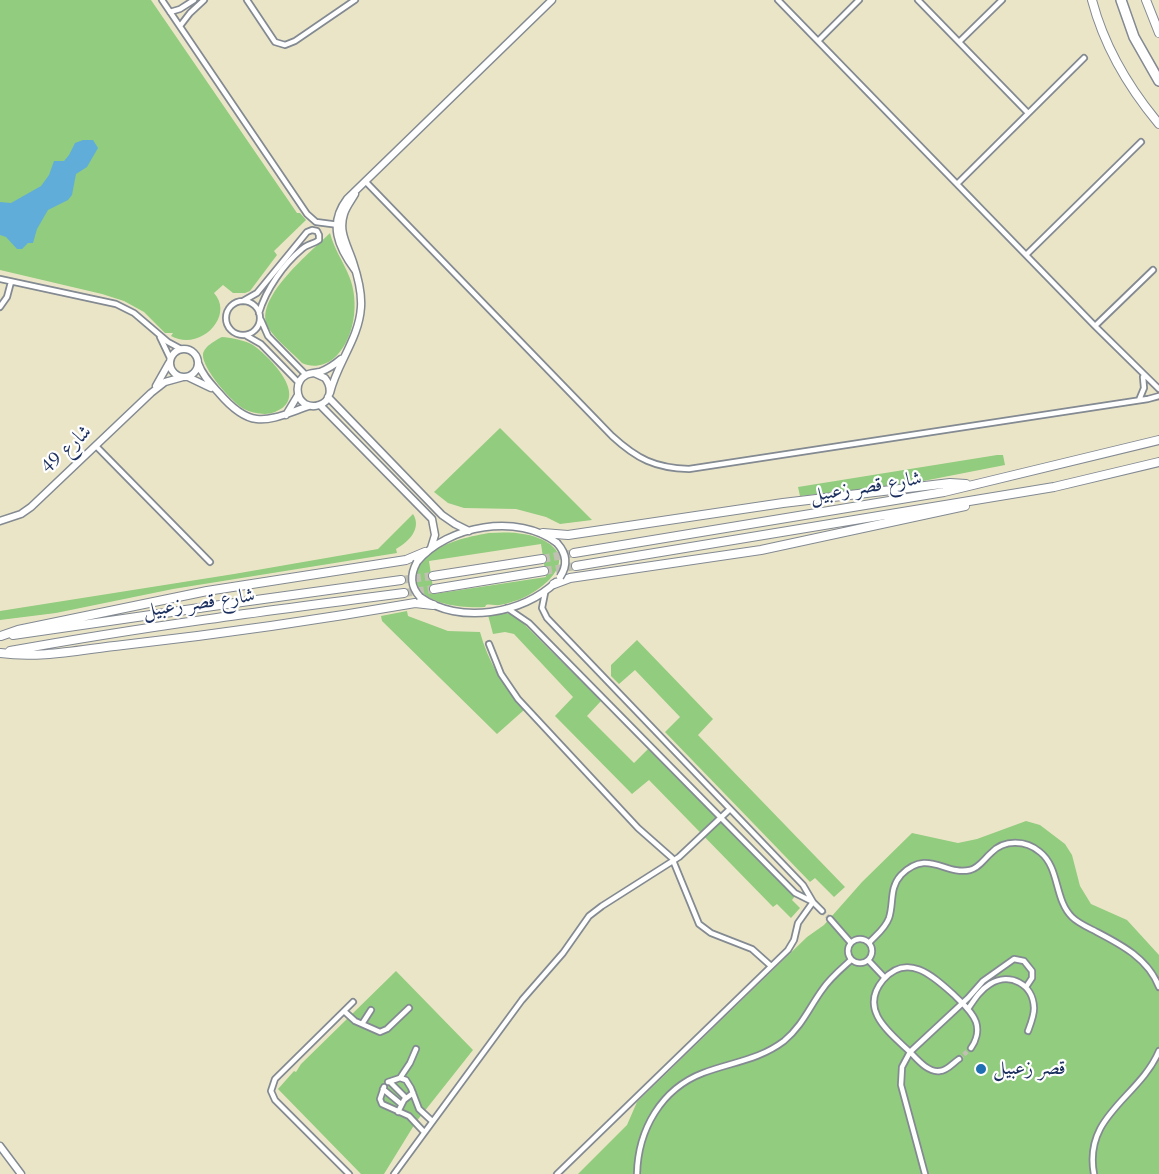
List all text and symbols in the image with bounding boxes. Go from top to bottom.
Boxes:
street label: شارع 49 [37,421,97,479]
street label: شارع قصر زعبيل [808,467,924,509]
street label: شارع قصر زعبيل [141,584,257,624]
place label: قصر زعبيل [993,1057,1066,1081]
marker: قصر زعبيل [974,1062,988,1076]

